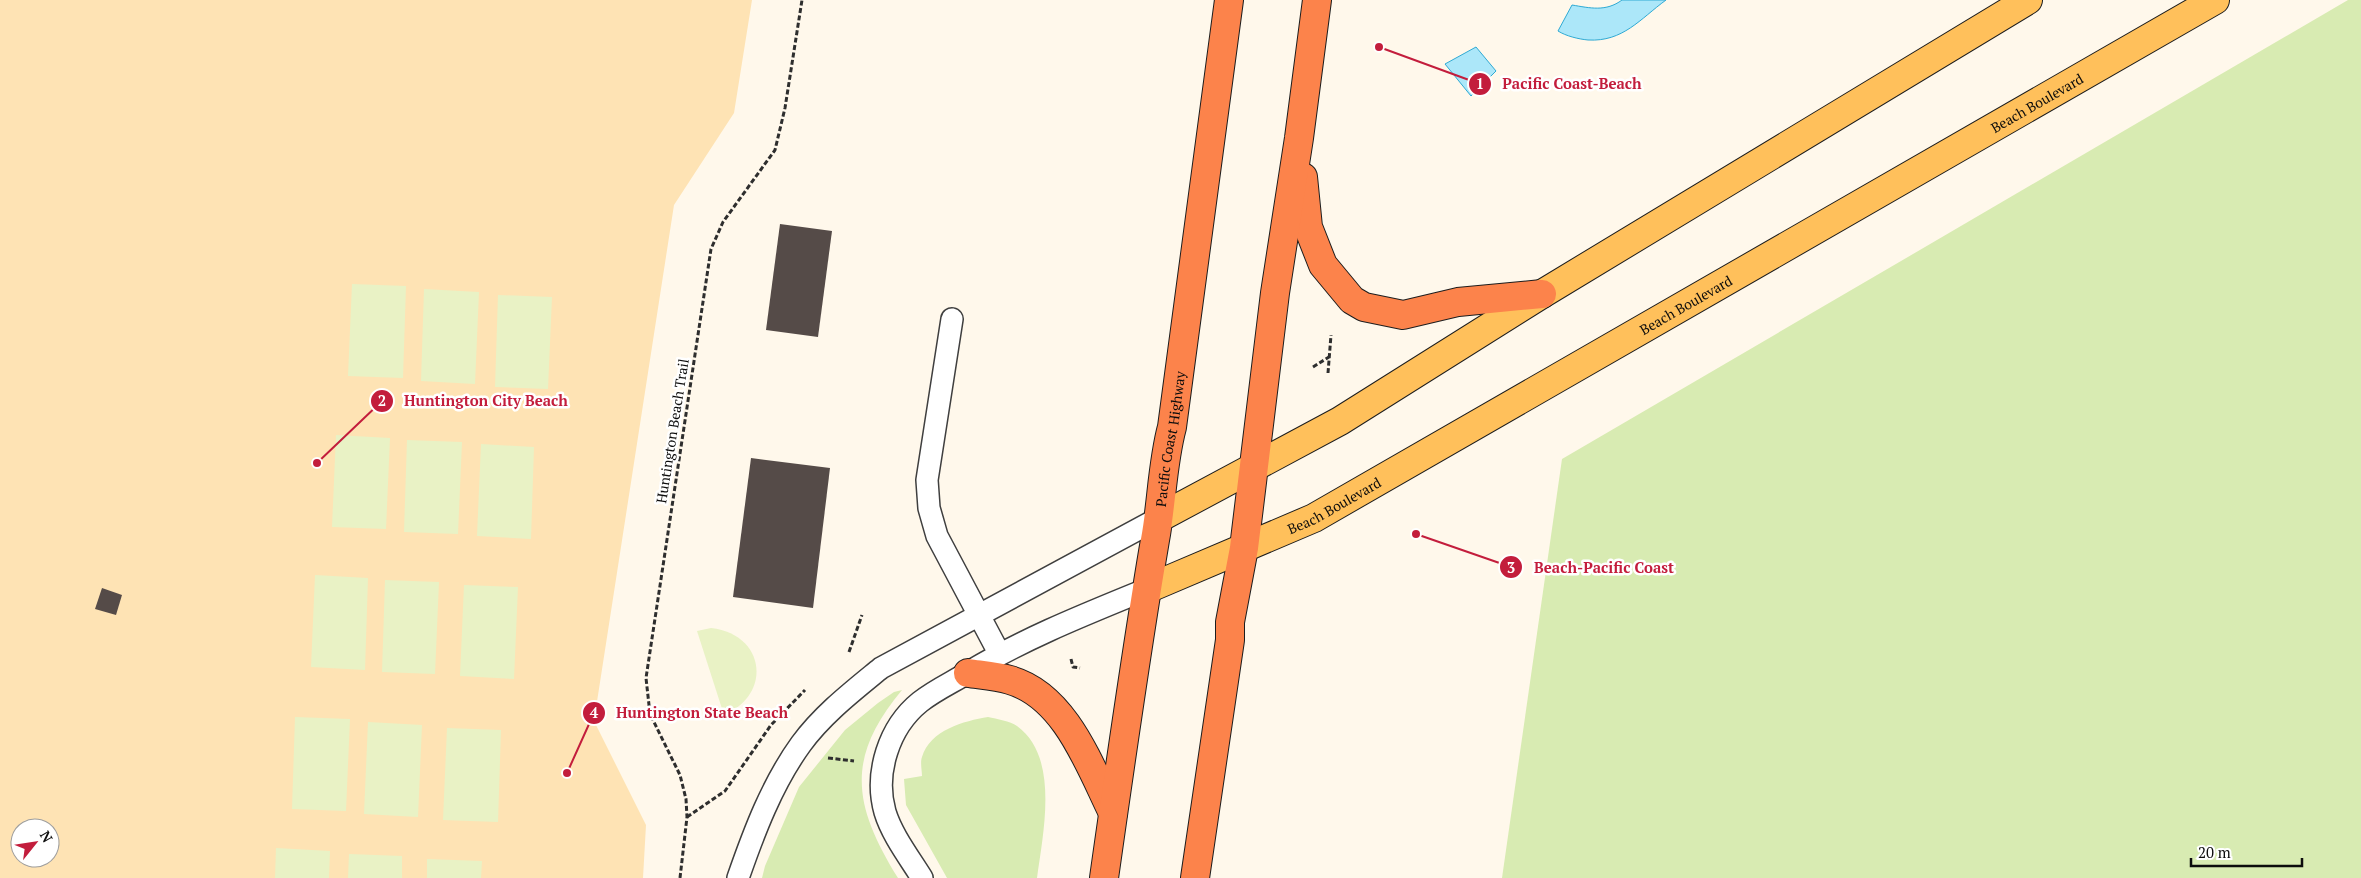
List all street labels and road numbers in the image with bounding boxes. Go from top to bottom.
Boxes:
street label: Beach Boulevard [1987,68,2086,137]
street label: Beach Boulevard [1636,270,1735,338]
street label: Huntington Beach Trail [651,357,693,505]
street label: Pacific Coast Highway [1150,369,1189,508]
street label: Beach Boulevard [1284,472,1384,538]

